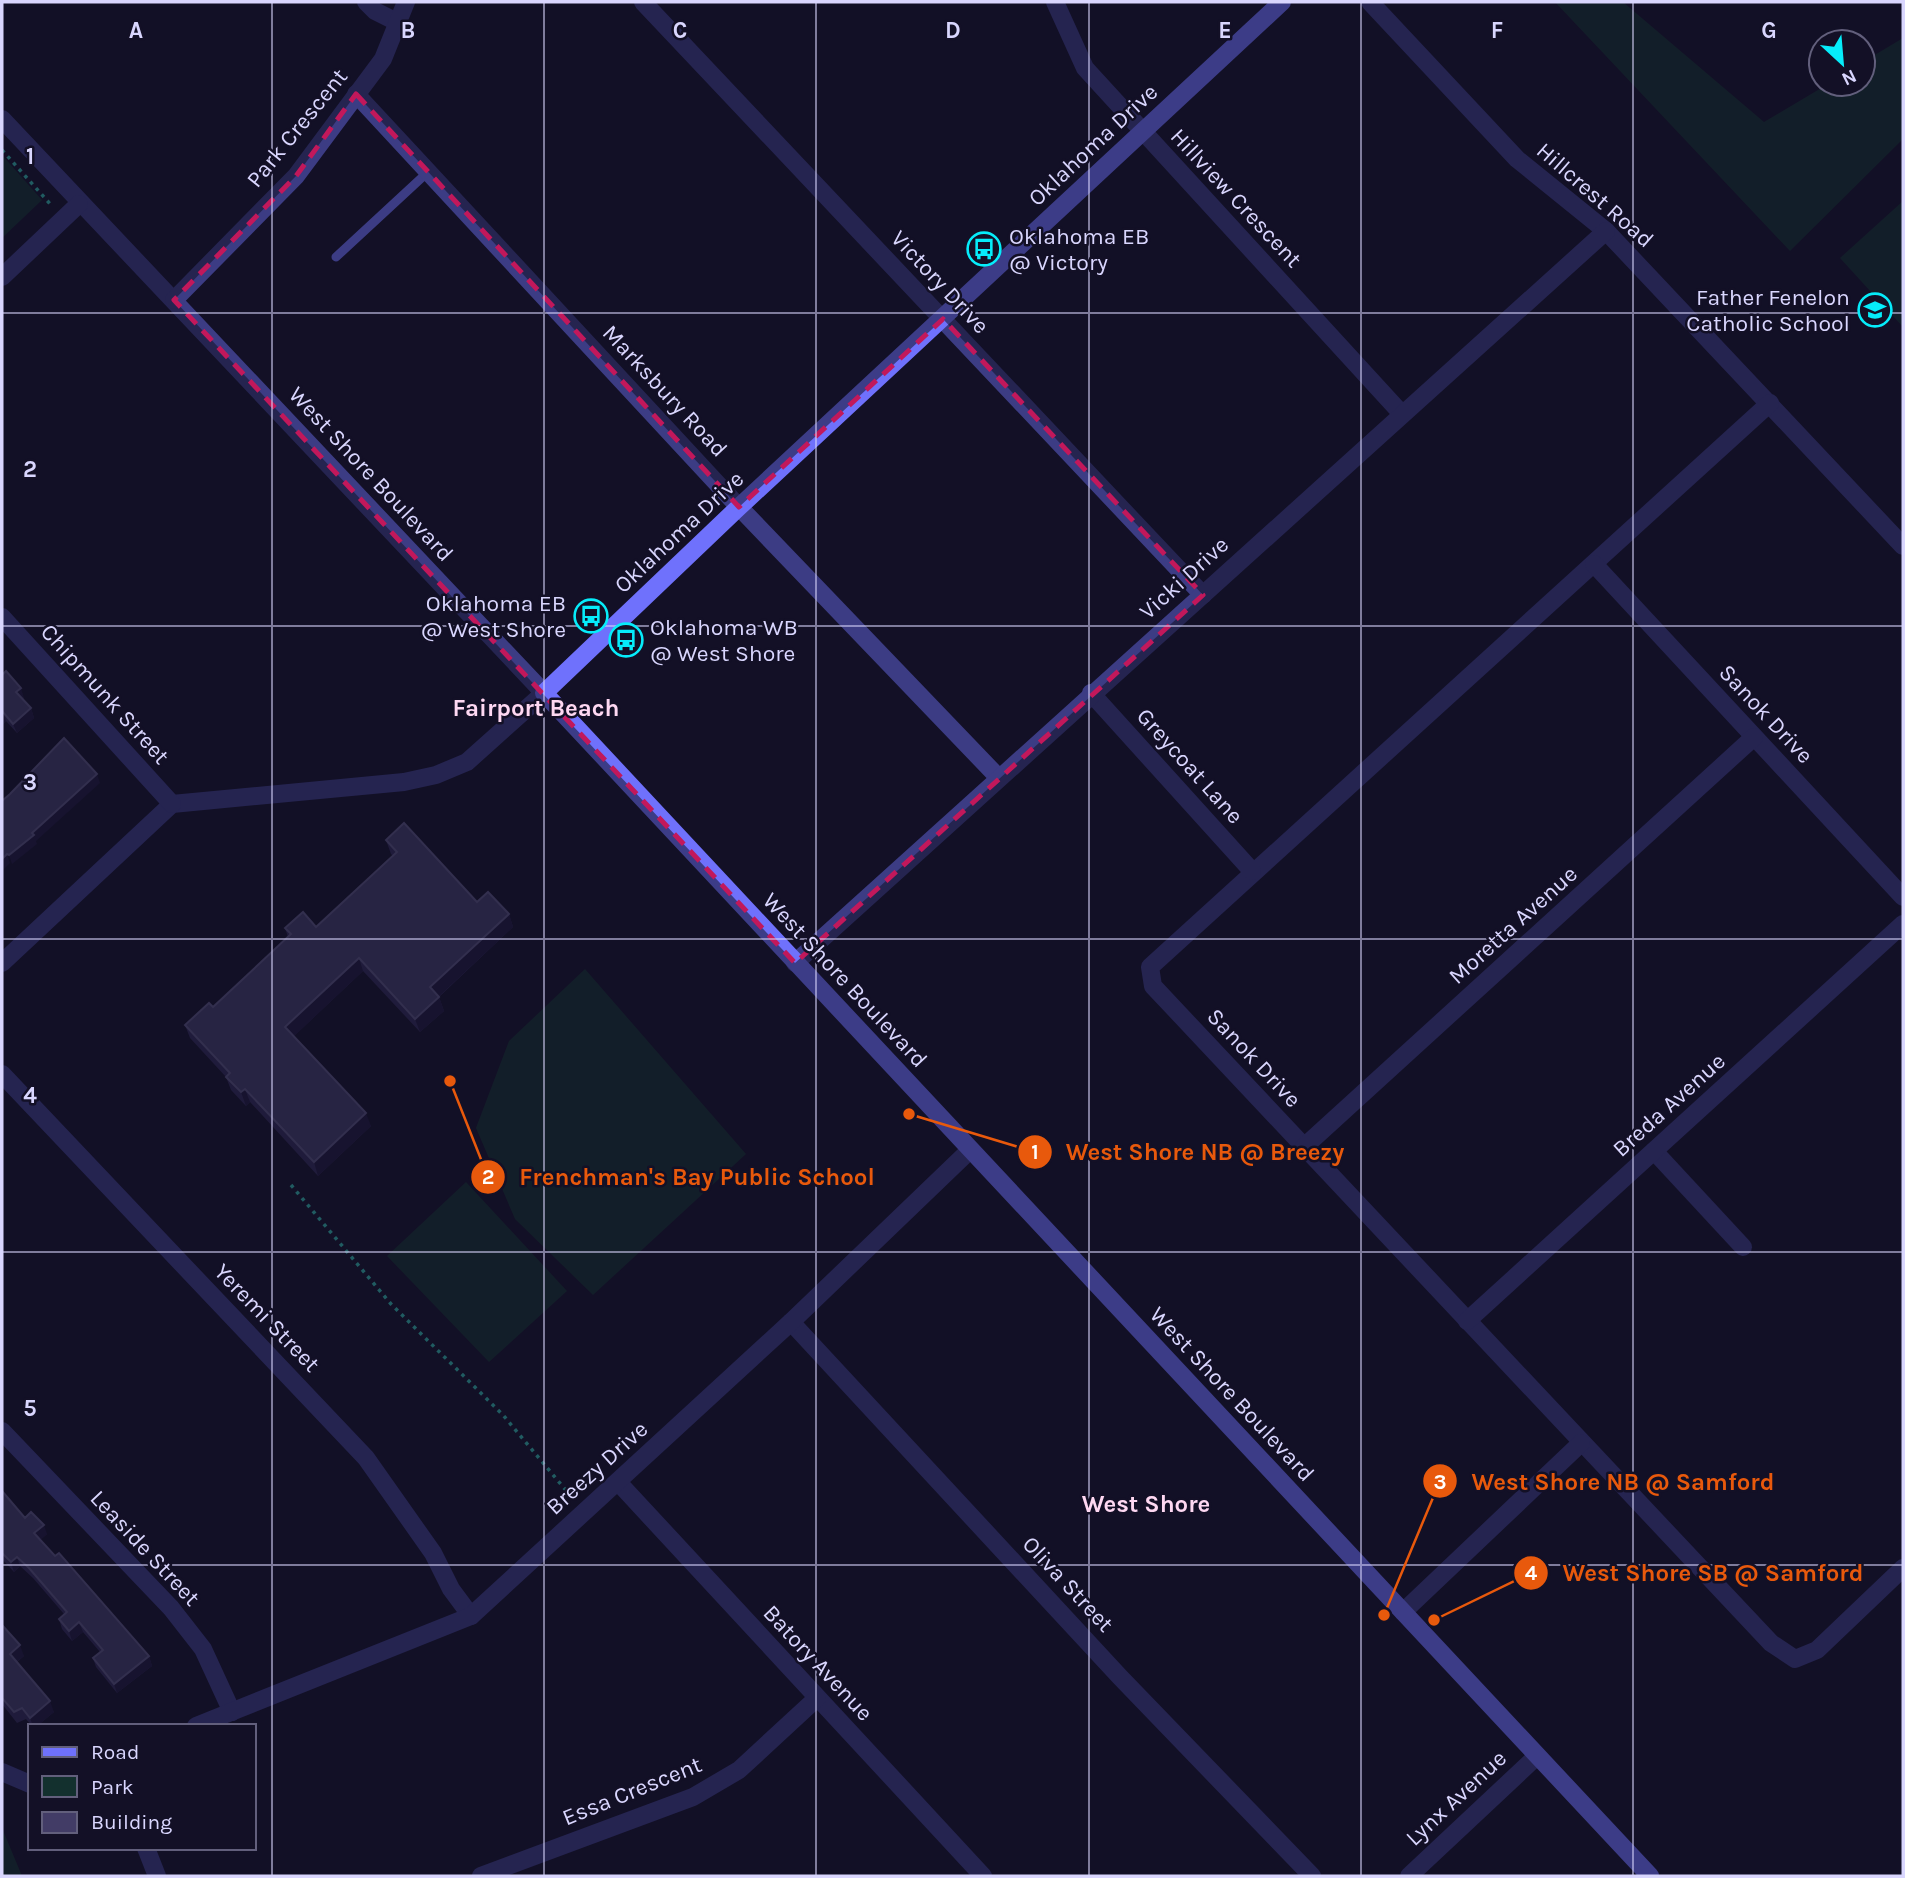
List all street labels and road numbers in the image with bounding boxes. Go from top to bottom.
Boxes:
street label: Park Crescent [241,63,353,193]
street label: Oklahoma Drive [1023,78,1163,212]
street label: Hillview Crescent [1165,123,1307,273]
street label: Hillcrest Road [1531,137,1659,253]
street label: Victory Drive [885,225,995,339]
street label: Marksbury Road [597,319,733,463]
street label: West Shore Boulevard [283,381,459,567]
street label: Oklahoma Drive [609,465,749,599]
street label: Vicki Drive [1134,531,1234,625]
street label: Chipmunk Street [35,618,175,770]
street label: Sanok Drive [1713,659,1819,769]
street label: Greycoat Lane [1131,703,1249,829]
street label: Moretta Avenue [1443,860,1583,990]
street label: West Shore Boulevard [757,887,933,1073]
street label: Sanok Drive [1201,1003,1307,1113]
street label: Breda Avenue [1607,1048,1731,1162]
street label: Yeremi Street [209,1258,326,1378]
street label: West Shore Boulevard [1144,1301,1320,1487]
street label: Breezy Drive [541,1415,653,1521]
street label: Leaside Street [85,1485,206,1612]
street label: Oliva Street [1017,1531,1119,1638]
street label: Batory Avenue [758,1600,878,1726]
street label: Lynx Avenue [1400,1745,1512,1851]
street label: Essa Crescent [558,1751,706,1831]

